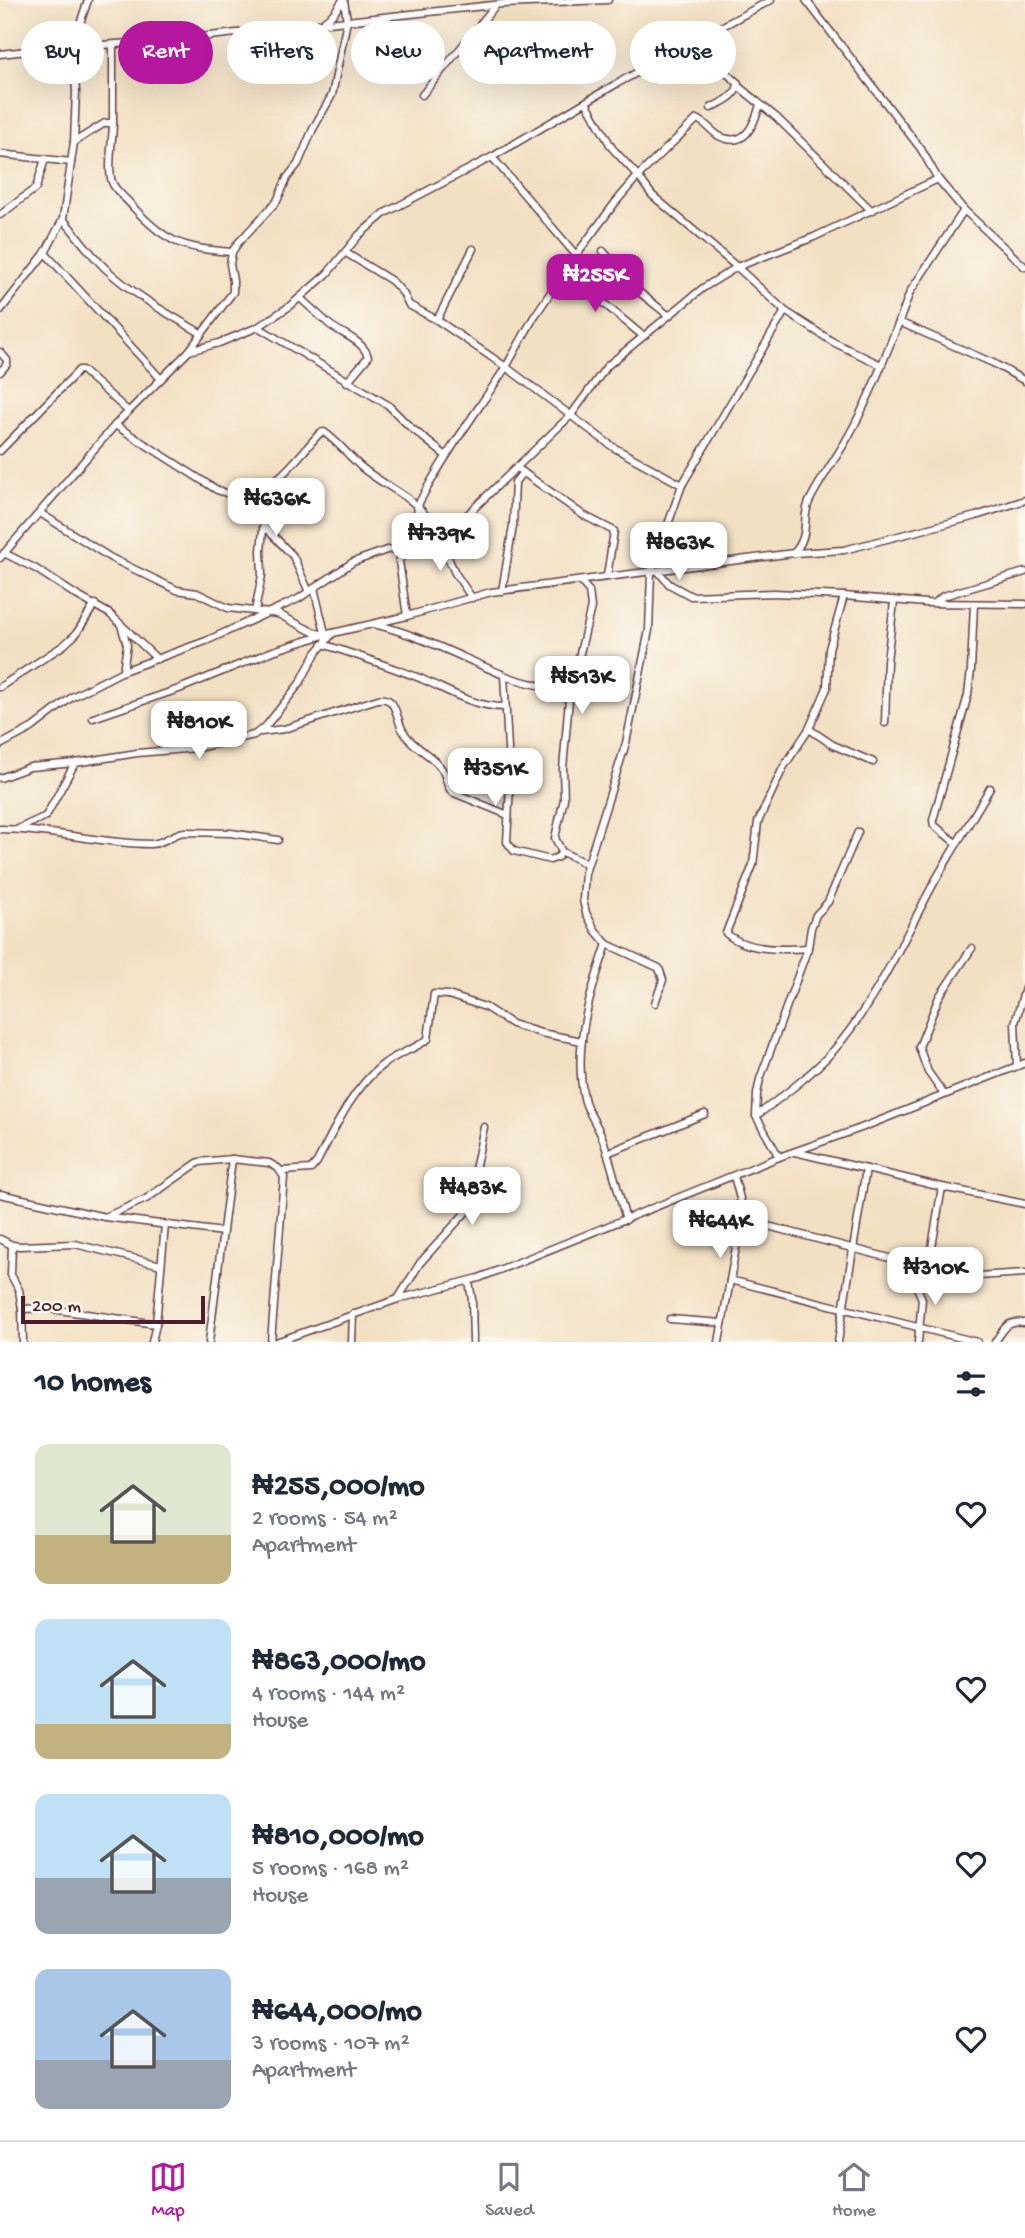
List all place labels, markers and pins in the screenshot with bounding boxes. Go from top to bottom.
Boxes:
pin: ₦255K [546,254,644,314]
pin: ₦636K [227,478,325,538]
pin: ₦739K [391,514,489,573]
pin: ₦863K [630,522,728,582]
pin: ₦513K [533,656,631,716]
pin: ₦810K [150,702,248,761]
pin: ₦351K [446,748,544,808]
pin: ₦483K [423,1168,521,1227]
pin: ₦644K [671,1200,769,1260]
pin: ₦310K [886,1248,984,1307]

